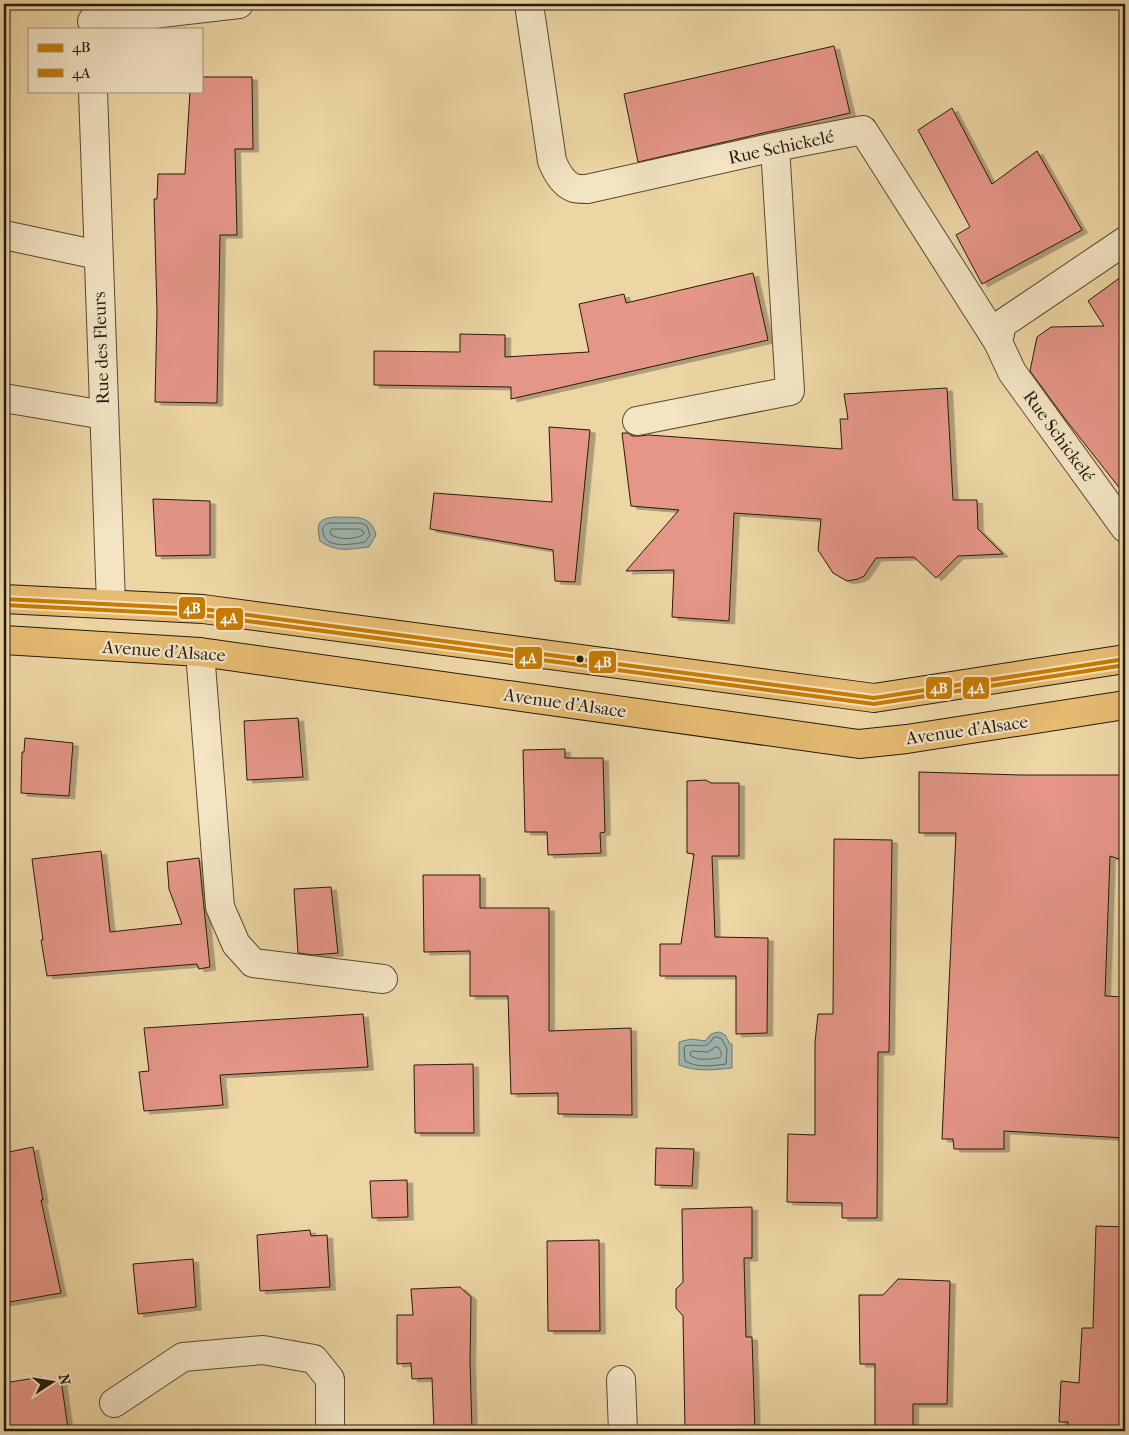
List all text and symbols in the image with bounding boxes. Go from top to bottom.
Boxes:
legend [28,28,202,92]
text: 4B [72,38,91,56]
text: 4A [72,64,91,82]
street label: Rue Schickelé [726,126,836,169]
street label: Rue des Fleurs [89,291,114,405]
street label: Rue Schickelé [1018,387,1099,486]
line badge: 4B [178,596,206,620]
text: 4B [182,600,201,617]
line badge: 4A [215,607,244,631]
text: 4A [219,610,239,627]
street label: Avenue d'Alsace [101,637,226,666]
line badge: 4A [514,646,543,670]
text: 4A [518,650,538,667]
line badge: 4B [588,650,617,674]
unlabelled marker [575,654,585,664]
text: 4B [593,654,612,671]
line badge: 4B [925,676,953,700]
line badge: 4A [962,676,990,700]
text: 4B [929,680,948,697]
text: 4A [966,680,986,697]
street label: Avenue d'Alsace [501,684,628,722]
street label: Avenue d'Alsace [904,712,1030,750]
north arrow [28,1358,78,1408]
text: N [55,1372,74,1387]

